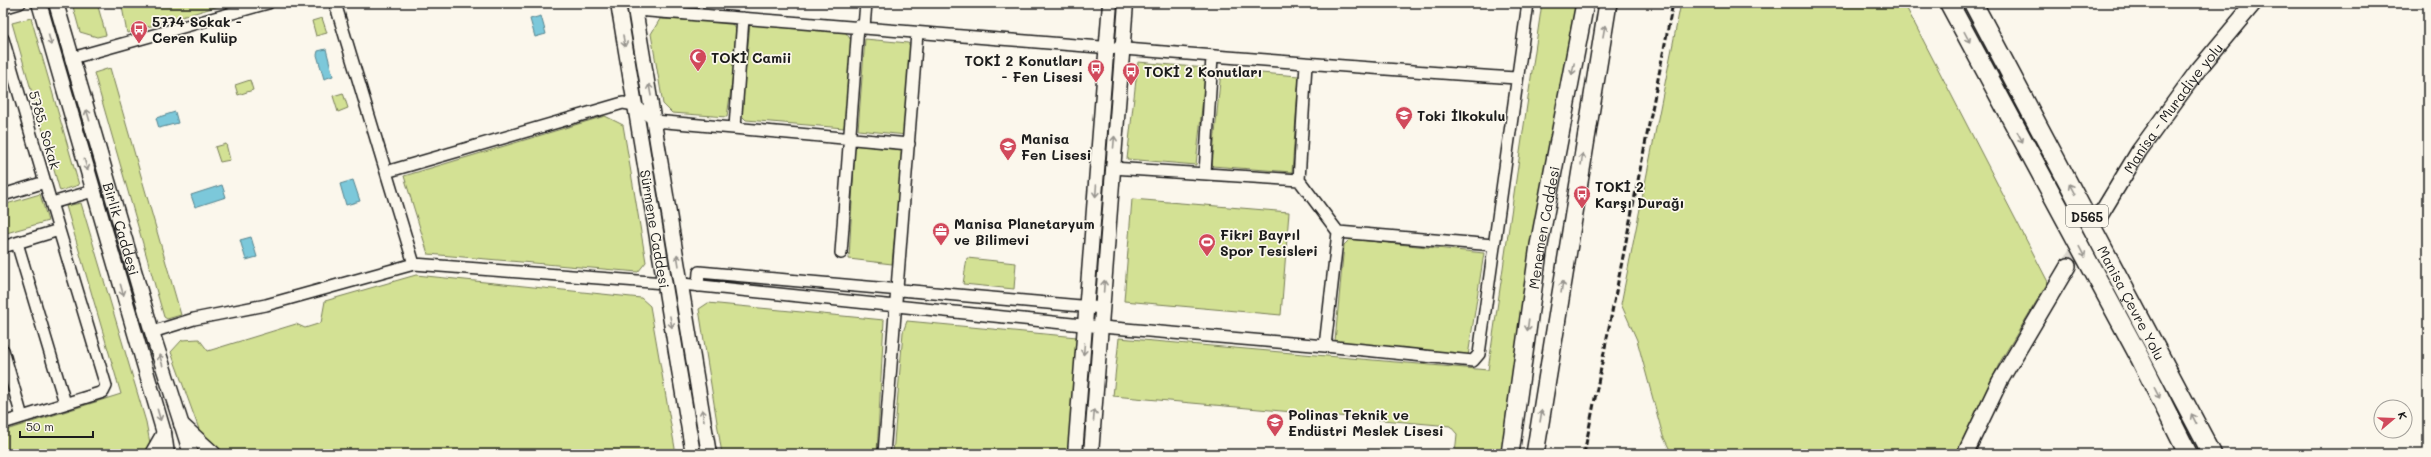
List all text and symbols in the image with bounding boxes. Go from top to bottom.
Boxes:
place label: 5774 Sokak - Ceren Kulüp [152,12,242,47]
bus stop icon: 5774 Sokak - Ceren Kulüp [129,19,149,44]
one-way arrow [1600,24,1608,37]
one-way arrow [1964,31,1971,43]
one-way arrow [47,34,54,47]
one-way arrow [621,35,629,48]
street label: Manisa - Muradiye yolu [2118,38,2227,177]
mosque icon: TOKİ Camii [688,47,708,72]
place label: TOKİ Camii [711,48,792,67]
place label: TOKİ 2 Konutları - Fen Lisesi [965,51,1083,86]
bus stop icon: TOKİ 2 Konutları - Fen Lisesi [1086,58,1106,83]
bus stop icon: TOKİ 2 Konutları [1121,61,1141,86]
place label: TOKİ 2 Konutları [1144,62,1262,81]
one-way arrow [1569,62,1577,75]
one-way arrow [645,84,653,97]
street label: 5785. Sokak [25,88,65,172]
school or university icon: Toki İlkokulu [1394,105,1414,130]
place label: Toki İlkokulu [1417,106,1505,125]
one-way arrow [84,108,91,121]
place label: Manisa Fen Lisesi [1021,129,1091,164]
one-way arrow [2017,131,2025,143]
school or university icon: Manisa Fen Lisesi [998,136,1018,161]
one-way arrow [1110,136,1118,149]
one-way arrow [1578,153,1586,166]
one-way arrow [83,159,90,172]
street label: Menemen Caddesi [1523,164,1563,290]
street label: Sürmene Caddesi [636,168,675,289]
place label: TOKİ 2 Karşı Durağı [1595,177,1684,213]
street label: Birlik Caddesi [99,180,144,277]
one-way arrow [2068,183,2076,195]
one-way arrow [1092,184,1099,197]
bus stop icon: TOKİ 2 Karşı Durağı [1572,184,1592,209]
road number: D565 [2066,205,2108,227]
place label: Manisa Planetaryum ve Bilimevi [954,214,1095,249]
office icon: Manisa Planetaryum ve Bilimevi [931,221,951,246]
place label: Fikri Bayrıl Spor Tesisleri [1220,225,1318,260]
sports icon: Fikri Bayrıl Spor Tesisleri [1197,232,1217,257]
street label: Manisa Çevre Yolu [2094,242,2170,363]
one-way arrow [2079,245,2086,257]
one-way arrow [673,253,681,266]
one-way arrow [1100,280,1108,293]
one-way arrow [1558,281,1566,294]
one-way arrow [119,284,126,297]
one-way arrow [667,315,675,328]
one-way arrow [1524,318,1532,331]
one-way arrow [1081,342,1088,355]
one-way arrow [157,354,164,367]
one-way arrow [2154,387,2161,399]
north arrow [2373,399,2413,439]
place label: Polinas Teknik ve Endüstri Meslek Lisesi [1288,405,1444,440]
one-way arrow [156,408,163,421]
one-way arrow [699,409,707,422]
one-way arrow [1091,409,1098,422]
one-way arrow [1537,409,1545,422]
text: K [2395,410,2411,421]
school or university icon: Polinas Teknik ve Endüstri Meslek Lisesi [1265,412,1285,437]
scale bar [20,413,93,439]
one-way arrow [2190,414,2198,426]
text: 50 m [26,418,54,434]

